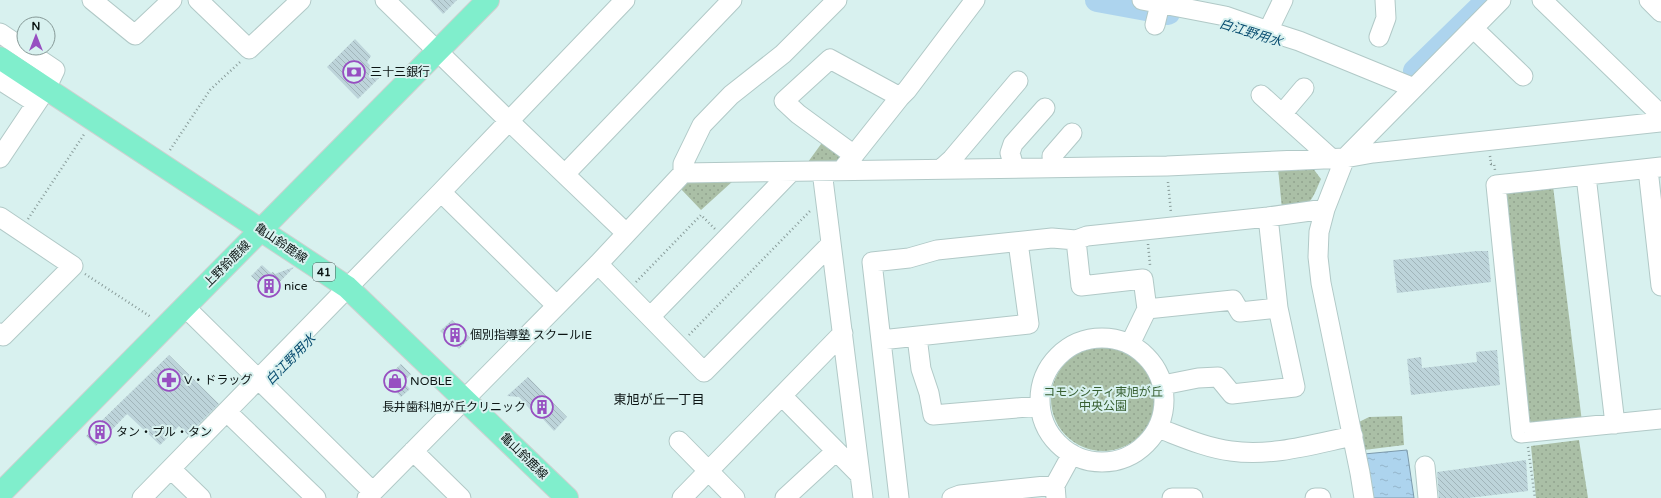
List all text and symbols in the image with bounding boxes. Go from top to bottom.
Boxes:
north arrow [16,16,56,56]
water label: 白江野用水 [1217,16,1286,51]
text: N [32,20,40,33]
bank icon: 三十三銀行 [341,59,367,85]
place label: 三十三銀行 [370,65,430,79]
street label: 亀山鈴鹿線 [252,220,310,266]
street label: 上野鈴鹿線 [201,238,253,290]
road number: 41 [313,263,335,281]
building icon: nice [256,273,282,299]
place label: nice [284,279,308,293]
building icon: 個別指導塾 スクールIE [442,322,468,348]
place label: 個別指導塾 スクールIE [470,328,593,342]
water label: 白江野用水 [262,329,320,389]
pharmacy icon: V・ドラッグ [156,367,182,393]
shop icon: NOBLE [382,368,408,394]
place label: V・ドラッグ [184,373,252,387]
place label: NOBLE [410,374,453,388]
park label: コモンシティ東旭が丘 中央公園 [1043,385,1163,413]
district label: 東旭が丘一丁目 [613,392,705,408]
building icon: 長井歯科旭が丘クリニック [529,394,555,420]
place label: 長井歯科旭が丘クリニック [382,400,526,414]
building icon: タン・プル・タン [87,419,113,445]
place label: タン・プル・タン [116,425,212,439]
street label: 亀山鈴鹿線 [498,430,550,482]

